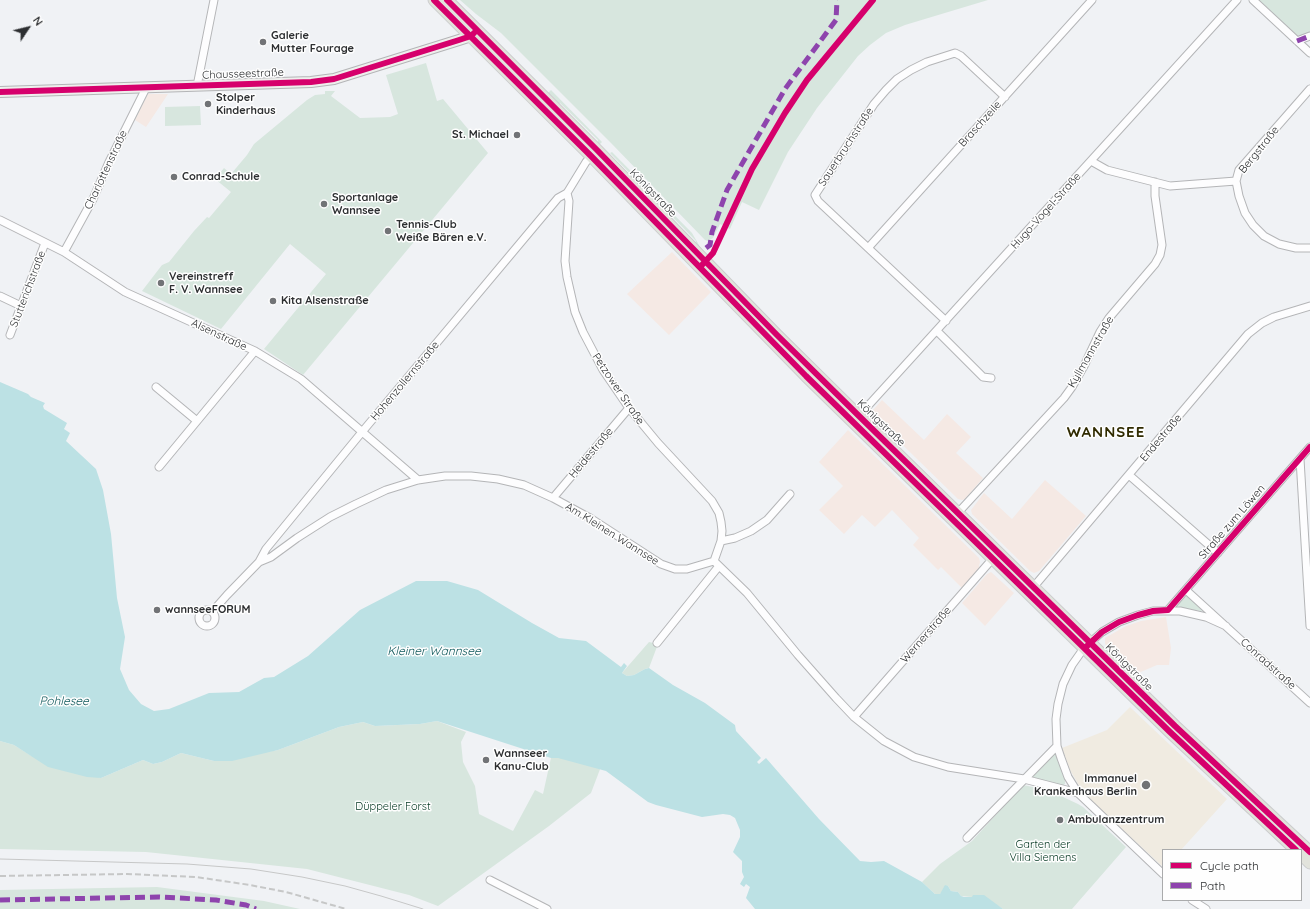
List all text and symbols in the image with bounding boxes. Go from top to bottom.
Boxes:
north arrow [8,8,48,48]
text: N [30,14,46,28]
place label: Galerie Mutter Fourage [271,29,354,55]
marker: Galerie Mutter Fourage [258,37,268,47]
street label: Chausseestraße [202,66,284,82]
place label: Stolper Kinderhaus [216,91,276,117]
street label: Braschzeile [956,98,1004,150]
marker: Stolper Kinderhaus [203,99,213,109]
street label: Sauerbruchstraße [816,105,876,189]
street label: Bergstraße [1236,124,1282,176]
street label: Charlottenstraße [82,128,130,212]
place label: St. Michael [452,128,509,142]
marker: St. Michael [512,130,522,140]
street label: Königstraße [627,166,679,220]
place label: Conrad-Schule [182,170,260,184]
street label: Hugo-Vogel-Straße [1008,170,1084,252]
marker: Conrad-Schule [169,172,179,182]
place label: Sportanlage Wannsee [332,191,398,217]
marker: Sportanlage Wannsee [319,199,329,209]
place label: Tennis-Club Weiße Bären e.V. [396,218,486,244]
marker: Tennis-Club Weiße Bären e.V. [383,226,393,236]
street label: Stutterichstraße [7,249,49,329]
place label: Vereinstreff F. V. Wannsee [169,270,243,296]
marker: Vereinstreff F. V. Wannsee [156,278,166,288]
place label: Kita Alsenstraße [281,294,369,308]
marker: Kita Alsenstraße [268,296,278,306]
street label: Kyllmannstraße [1065,314,1117,390]
street label: Alsenstraße [189,316,249,354]
street label: Hohenzollernstraße [368,339,442,423]
street label: Petzower Straße [589,351,647,427]
street label: Königstraße [854,397,908,449]
street label: Endestraße [1137,412,1185,464]
district label: WANNSEE [1067,423,1145,441]
street label: Heidestraße [566,425,616,481]
street label: Straße zum Löwen [1196,482,1268,562]
street label: Am Kleinen Wannsee [563,500,661,568]
place label: wannseeFORUM [165,603,250,617]
street label: Wernerstraße [898,604,954,666]
marker: wannseeFORUM [152,605,162,615]
street label: Conradstraße [1238,636,1298,692]
street label: Königstraße [1102,640,1156,694]
water label: Kleiner Wannsee [387,644,481,658]
water label: Pohlesee [39,694,89,708]
place label: Wannseer Kanu-Club [494,747,549,773]
marker: Wannseer Kanu-Club [481,755,491,765]
place label: Immanuel Krankenhaus Berlin [1034,772,1137,798]
marker: Immanuel Krankenhaus Berlin [1140,779,1152,791]
park label: Düppeler Forst [355,800,431,814]
place label: Ambulanzzentrum [1068,813,1164,827]
marker: Ambulanzzentrum [1055,815,1065,825]
park label: Garten der Villa Siemens [1010,838,1076,864]
legend [1162,849,1302,901]
text: Cycle path [1200,858,1259,873]
text: Path [1200,878,1225,893]

